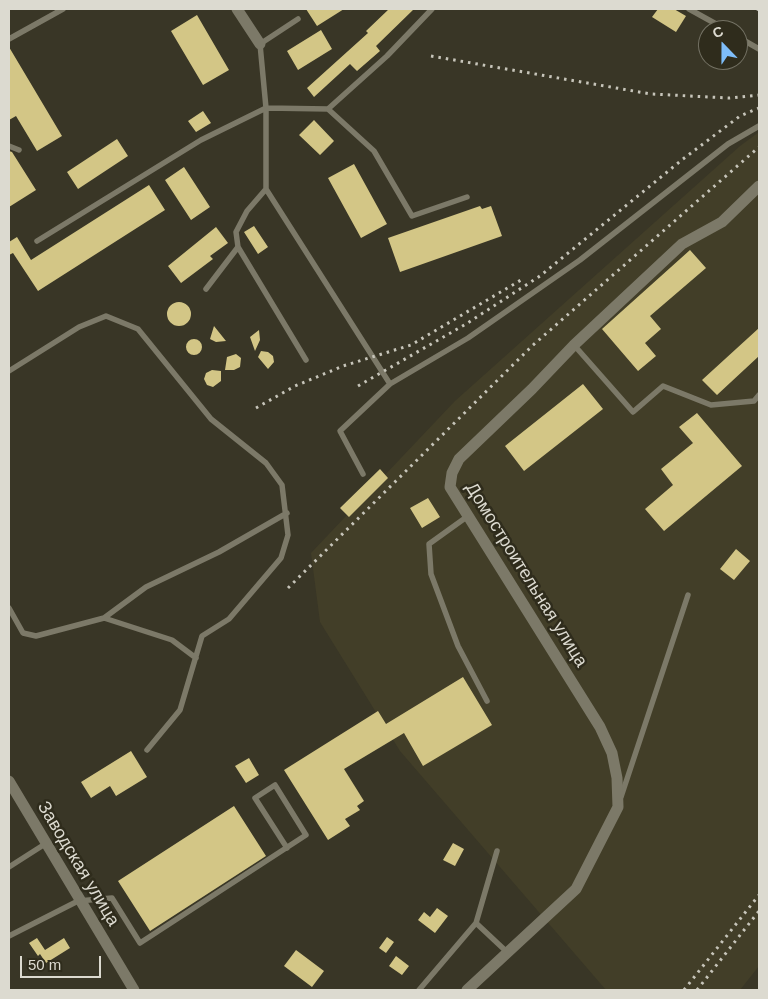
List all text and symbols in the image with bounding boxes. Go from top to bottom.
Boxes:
north arrow [698,20,748,70]
text: С [710,23,725,41]
street label: Домостроительная улица [460,479,592,671]
street label: Заводская улица [32,798,124,930]
scale bar [22,946,104,978]
text: 50 m [28,956,61,973]

